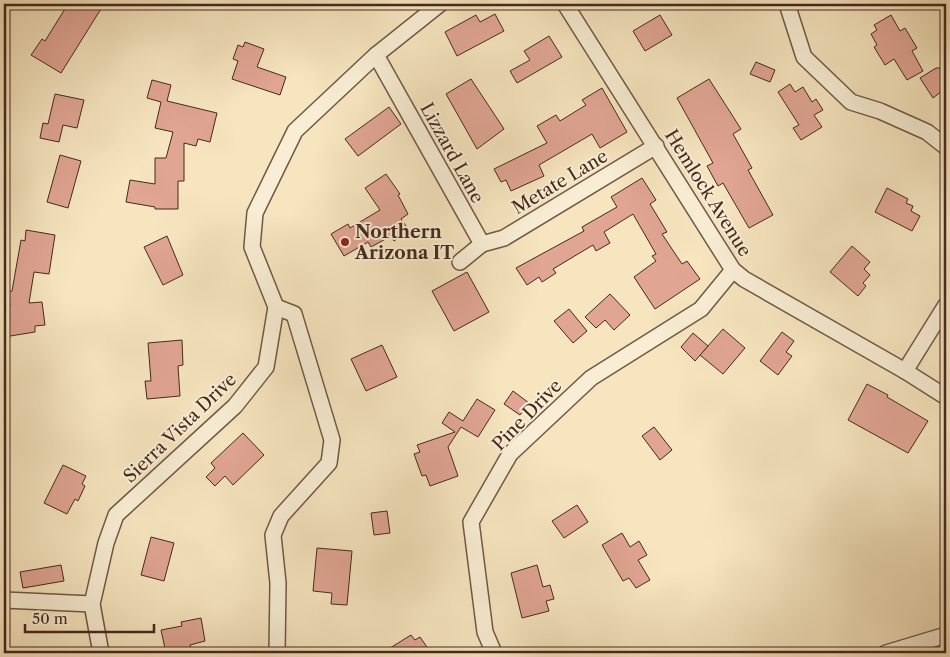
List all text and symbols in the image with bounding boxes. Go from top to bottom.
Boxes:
street label: Lizzard Lane [415,99,489,207]
street label: Hemlock Avenue [660,125,756,261]
street label: Metate Lane [508,145,612,219]
place label: Northern Arizona IT [354,221,454,264]
marker: Northern Arizona IT [339,236,351,248]
street label: Sierra Vista Drive [119,369,241,487]
street label: Pine Drive [488,375,566,455]
scale bar [25,602,154,634]
text: 50 m [32,609,68,628]

